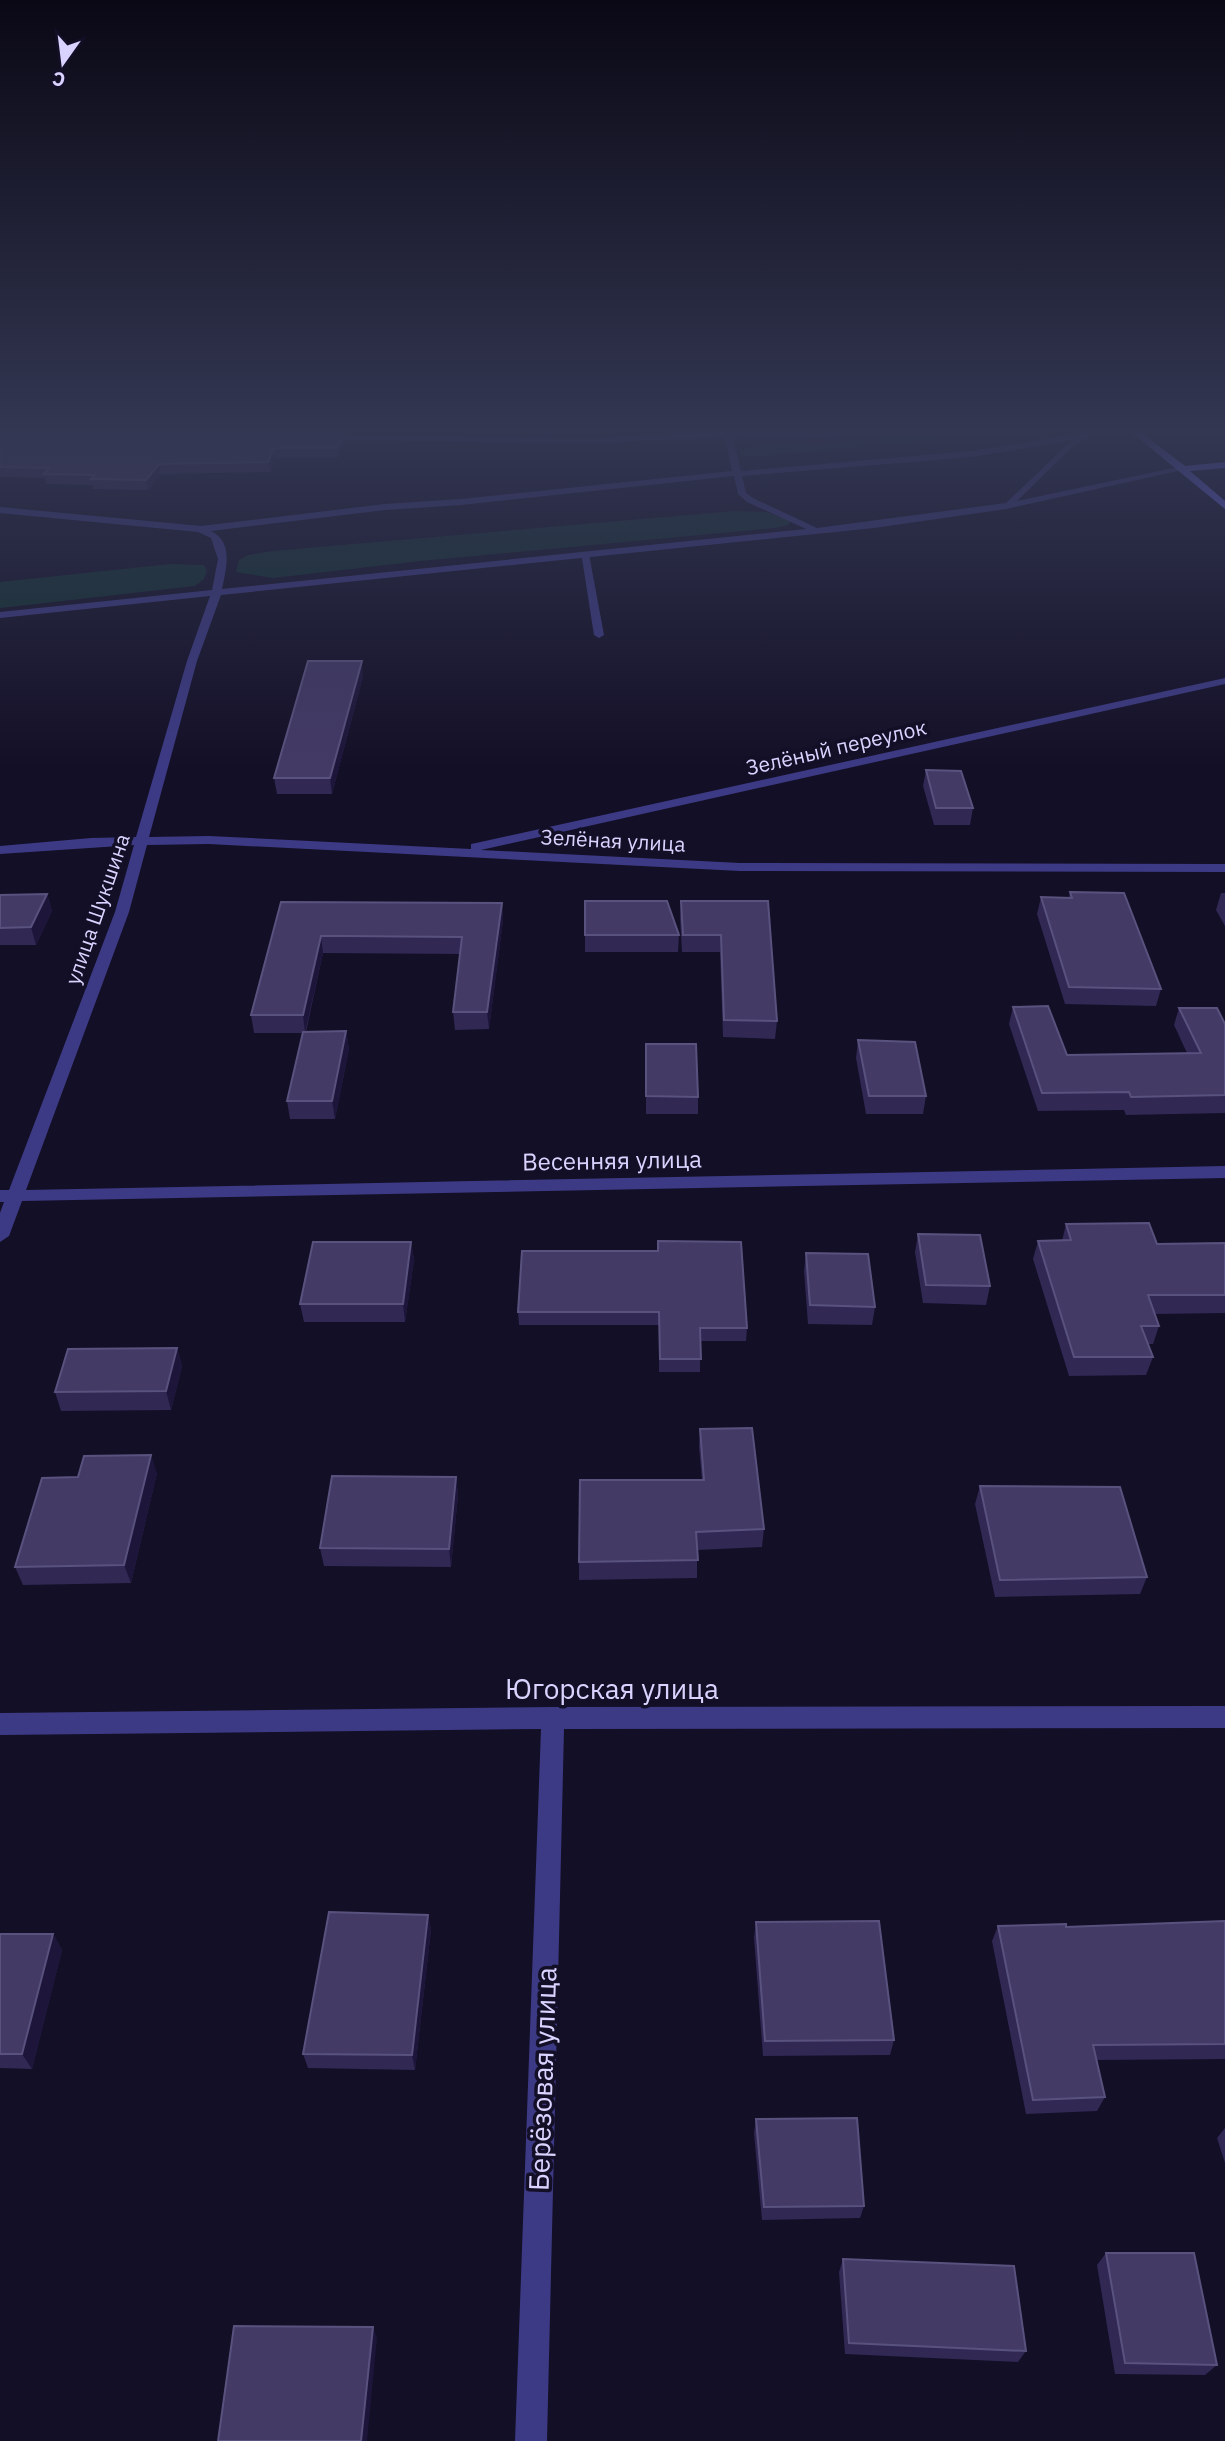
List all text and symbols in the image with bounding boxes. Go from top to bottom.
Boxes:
north arrow [28,28,98,98]
text: С [50,66,68,93]
street label: Зелёный переулок [743,713,929,781]
street label: Зелёная улица [540,822,686,858]
street label: улица Шукшина [58,830,136,988]
street label: Весенняя улица [522,1142,702,1178]
street label: Югорская улица [505,1670,719,1707]
street label: Берёзовая улица [520,1966,564,2192]

